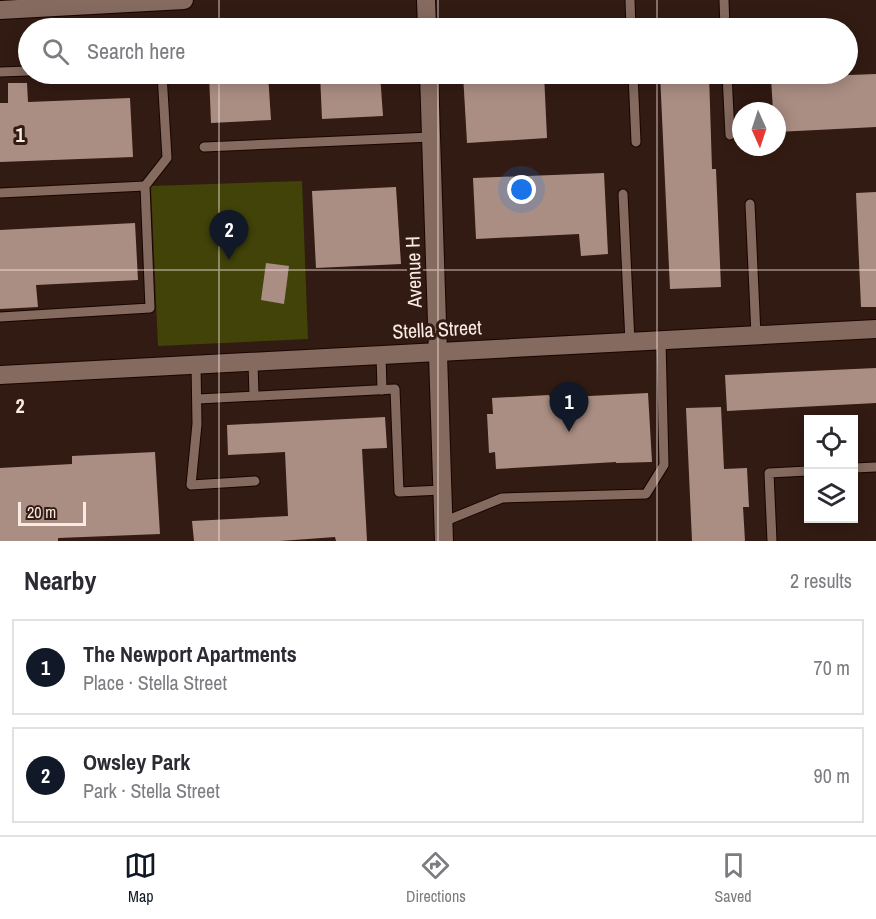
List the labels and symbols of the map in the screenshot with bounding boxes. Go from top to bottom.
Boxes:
north arrow [732,102,786,156]
text: 1 [15,121,25,148]
your location [507,175,536,204]
pin: 2 [210,210,248,260]
street label: Avenue H [398,236,428,309]
street label: Stella Street [392,313,483,345]
pin: 1 [550,382,588,432]
text: 2 [15,392,25,419]
scale bar [18,499,86,526]

